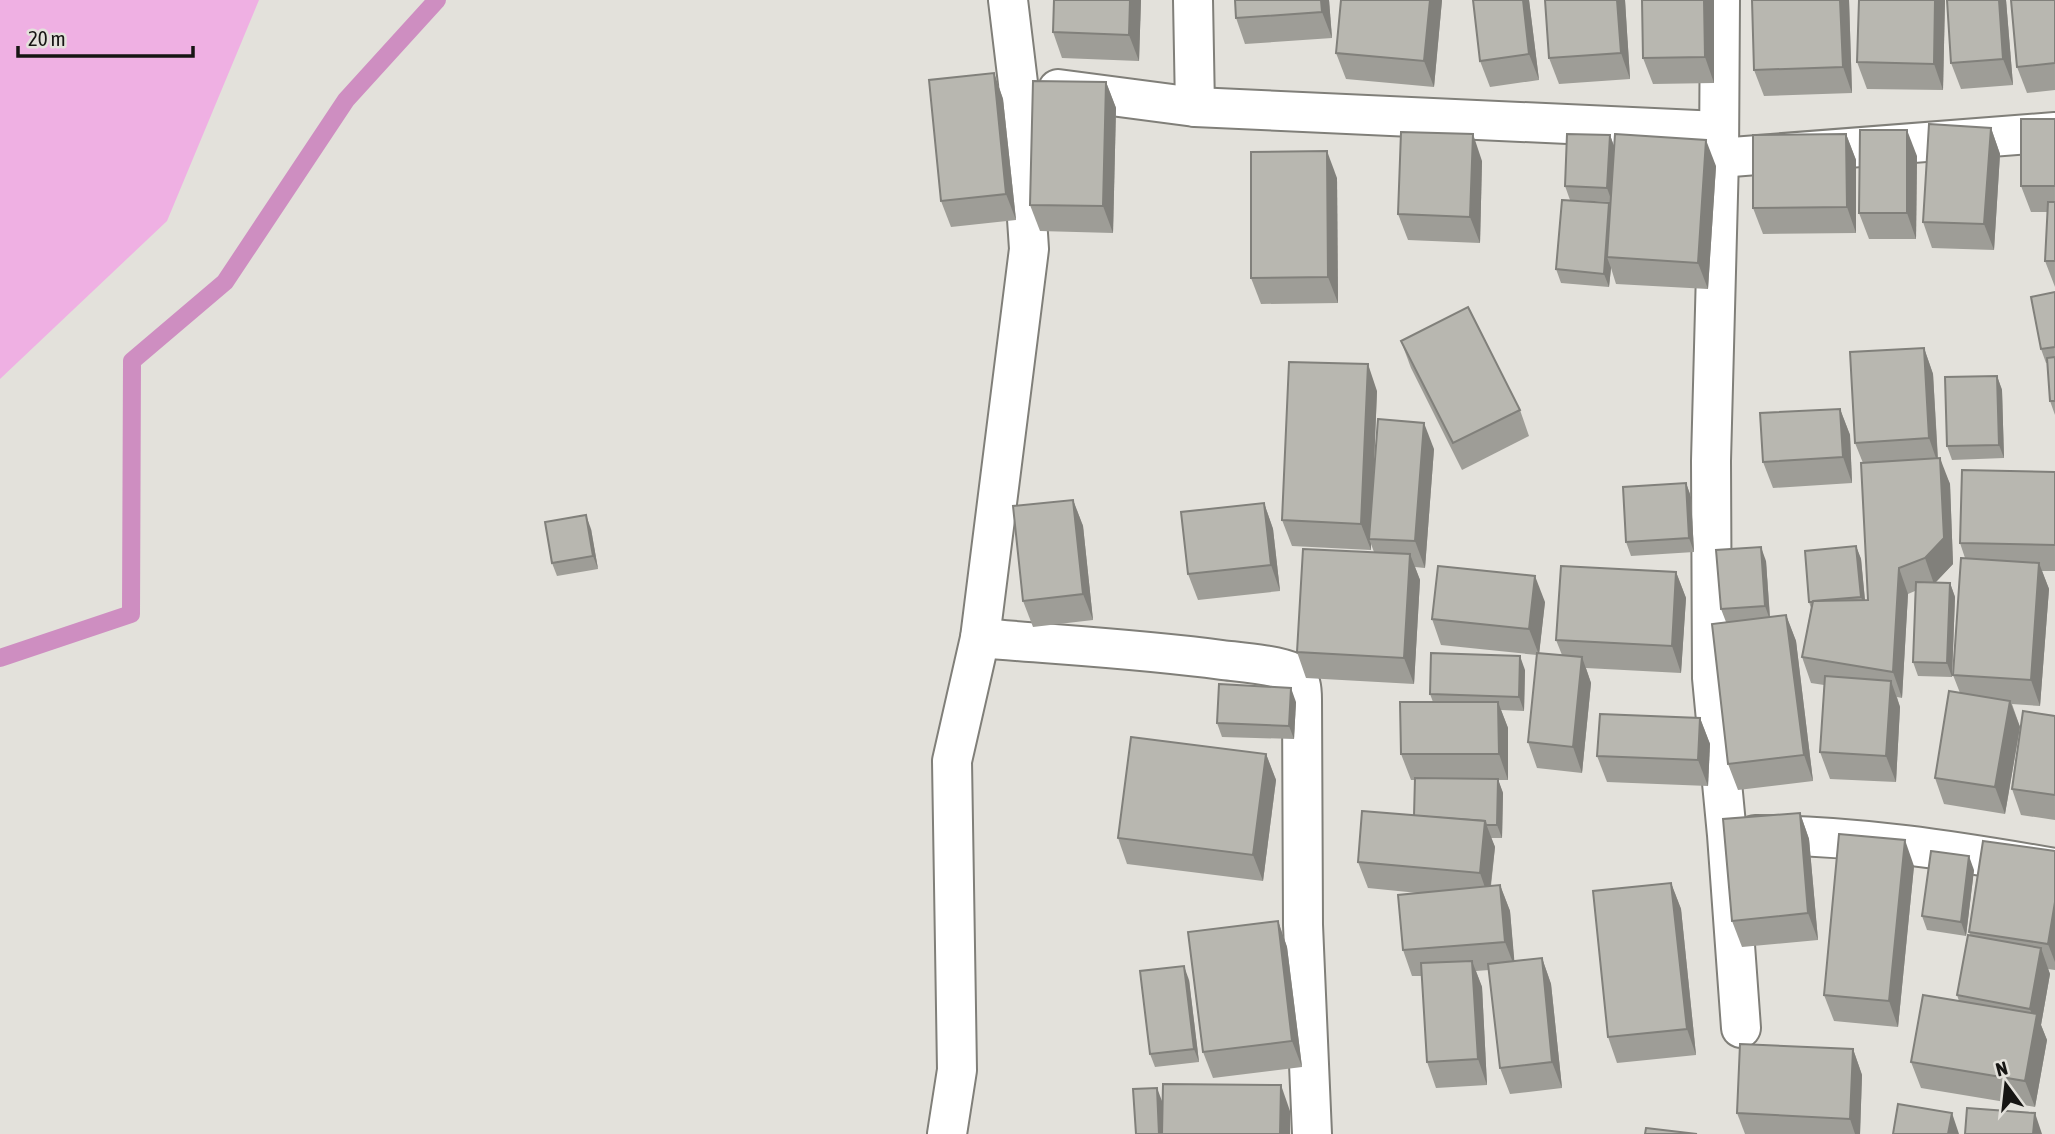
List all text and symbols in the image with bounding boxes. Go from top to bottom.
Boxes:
scale bar [18,14,192,58]
text: 20 m [28,26,66,50]
north arrow [1971,1050,2041,1120]
text: N [1993,1057,2010,1081]

